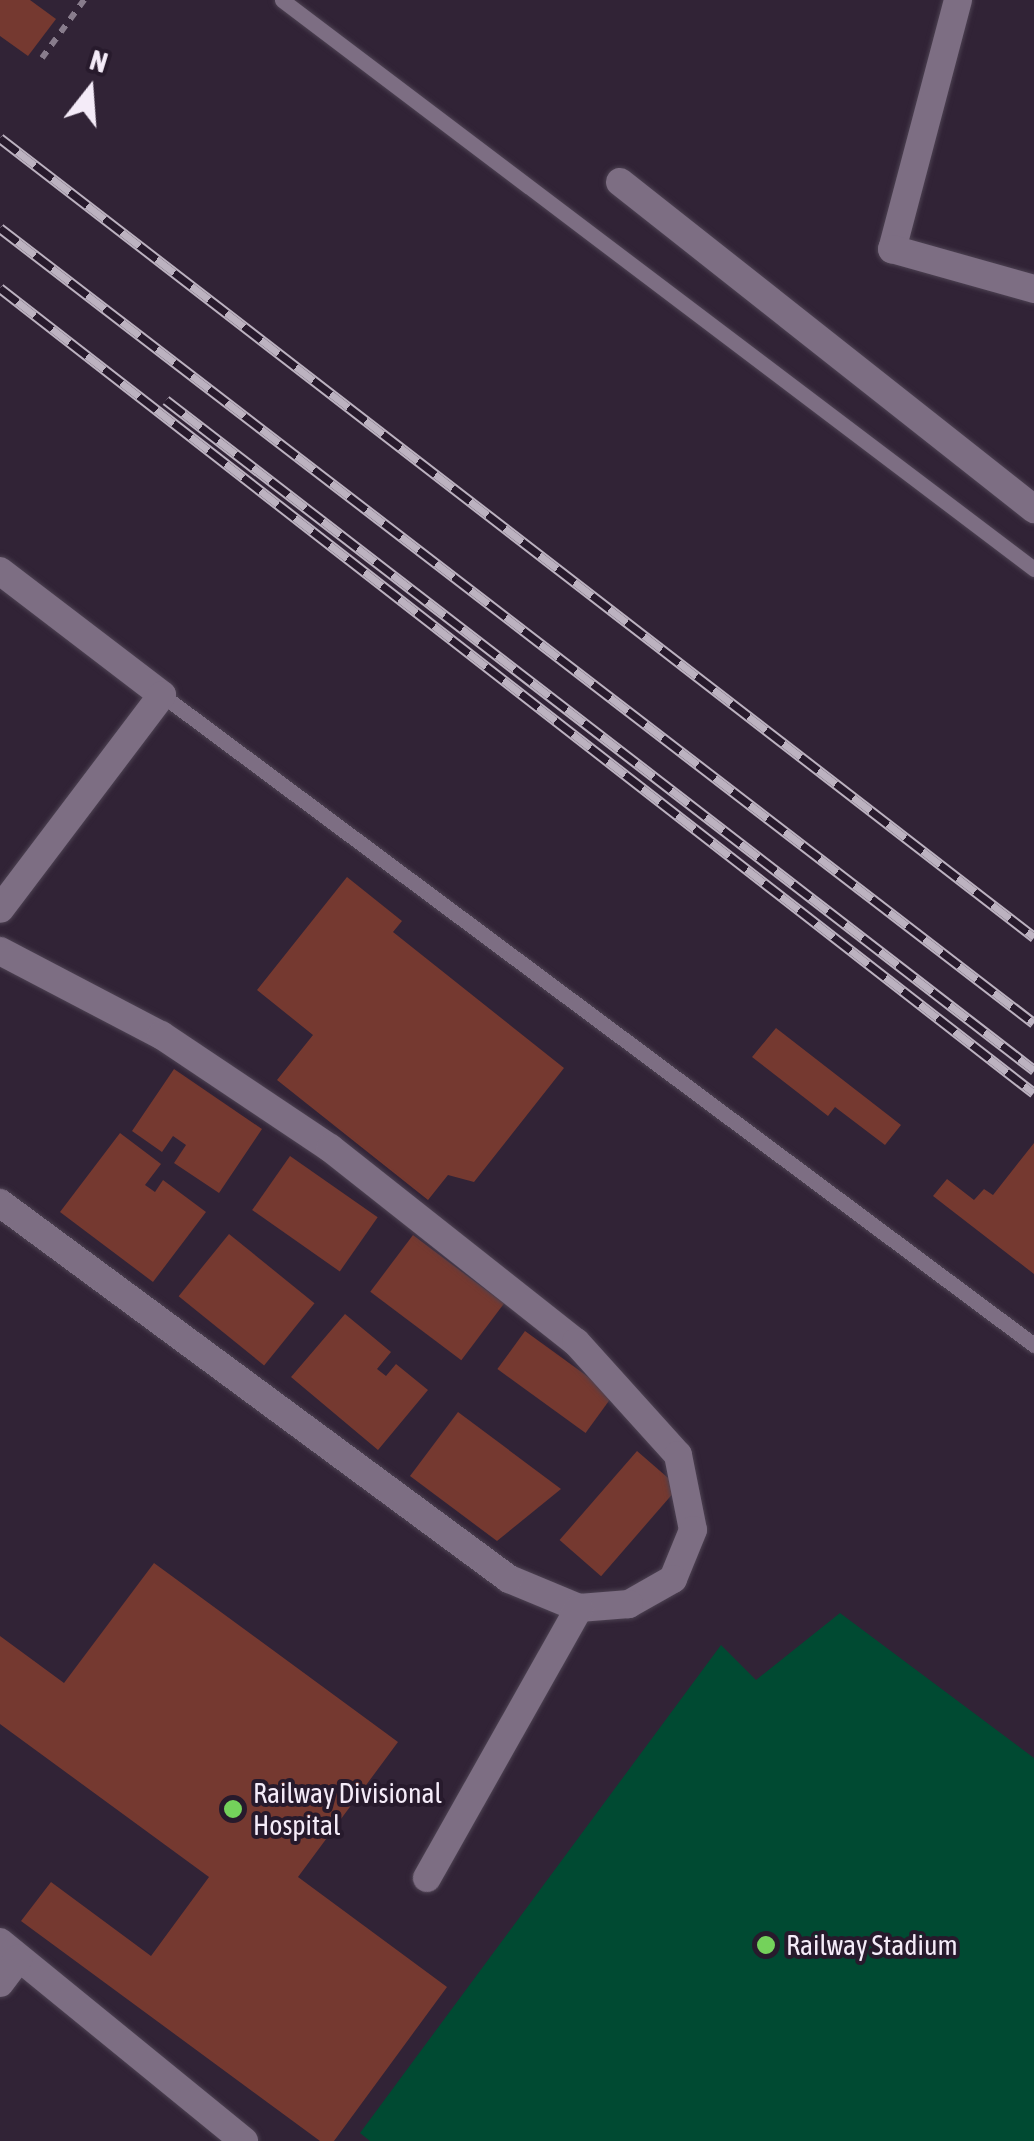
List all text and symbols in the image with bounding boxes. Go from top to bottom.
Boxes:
north arrow [40,40,140,140]
text: N [86,44,111,79]
place label: Railway Divisional Hospital [253,1776,442,1842]
marker: Railway Divisional Hospital [222,1798,244,1820]
place label: Railway Stadium [786,1928,958,1962]
marker: Railway Stadium [755,1934,777,1956]

